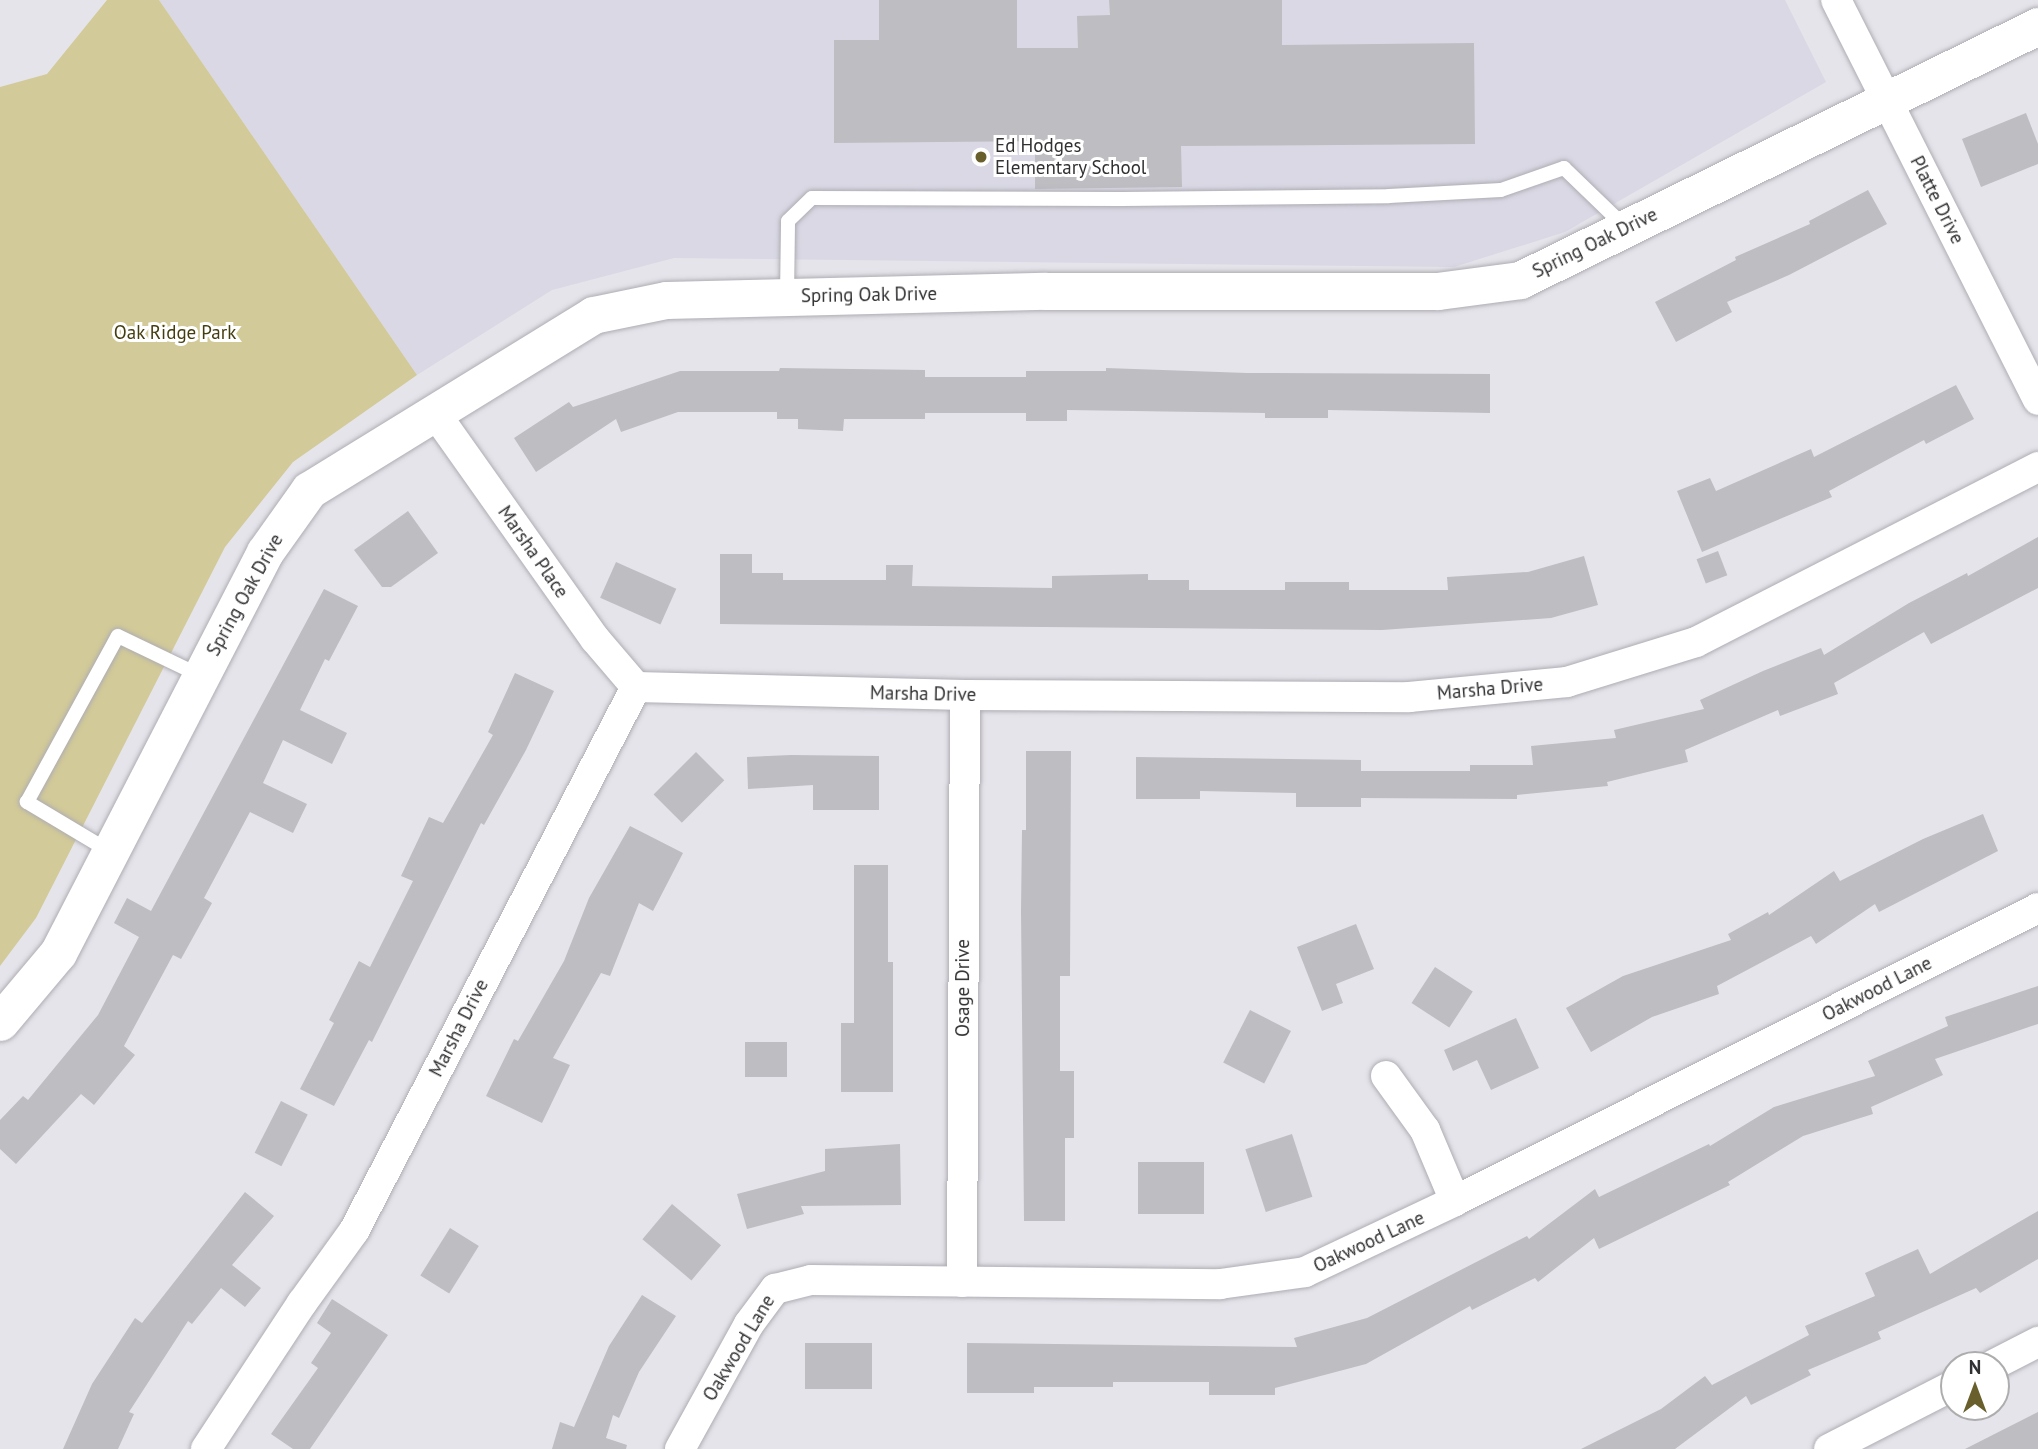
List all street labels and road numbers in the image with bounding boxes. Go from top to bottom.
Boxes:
street label: Platte Drive [1905,152,1969,248]
street label: Spring Oak Drive [1529,203,1661,283]
street label: Spring Oak Drive [800,282,938,308]
street label: Marsha Place [493,502,573,602]
street label: Spring Oak Drive [202,530,288,660]
street label: Marsha Drive [1436,673,1544,705]
street label: Marsha Drive [870,682,976,706]
street label: Osage Drive [952,939,974,1037]
street label: Oakwood Lane [1818,952,1936,1026]
street label: Marsha Drive [425,975,493,1081]
street label: Oakwood Lane [1310,1206,1428,1278]
street label: Oakwood Lane [698,1291,780,1405]

